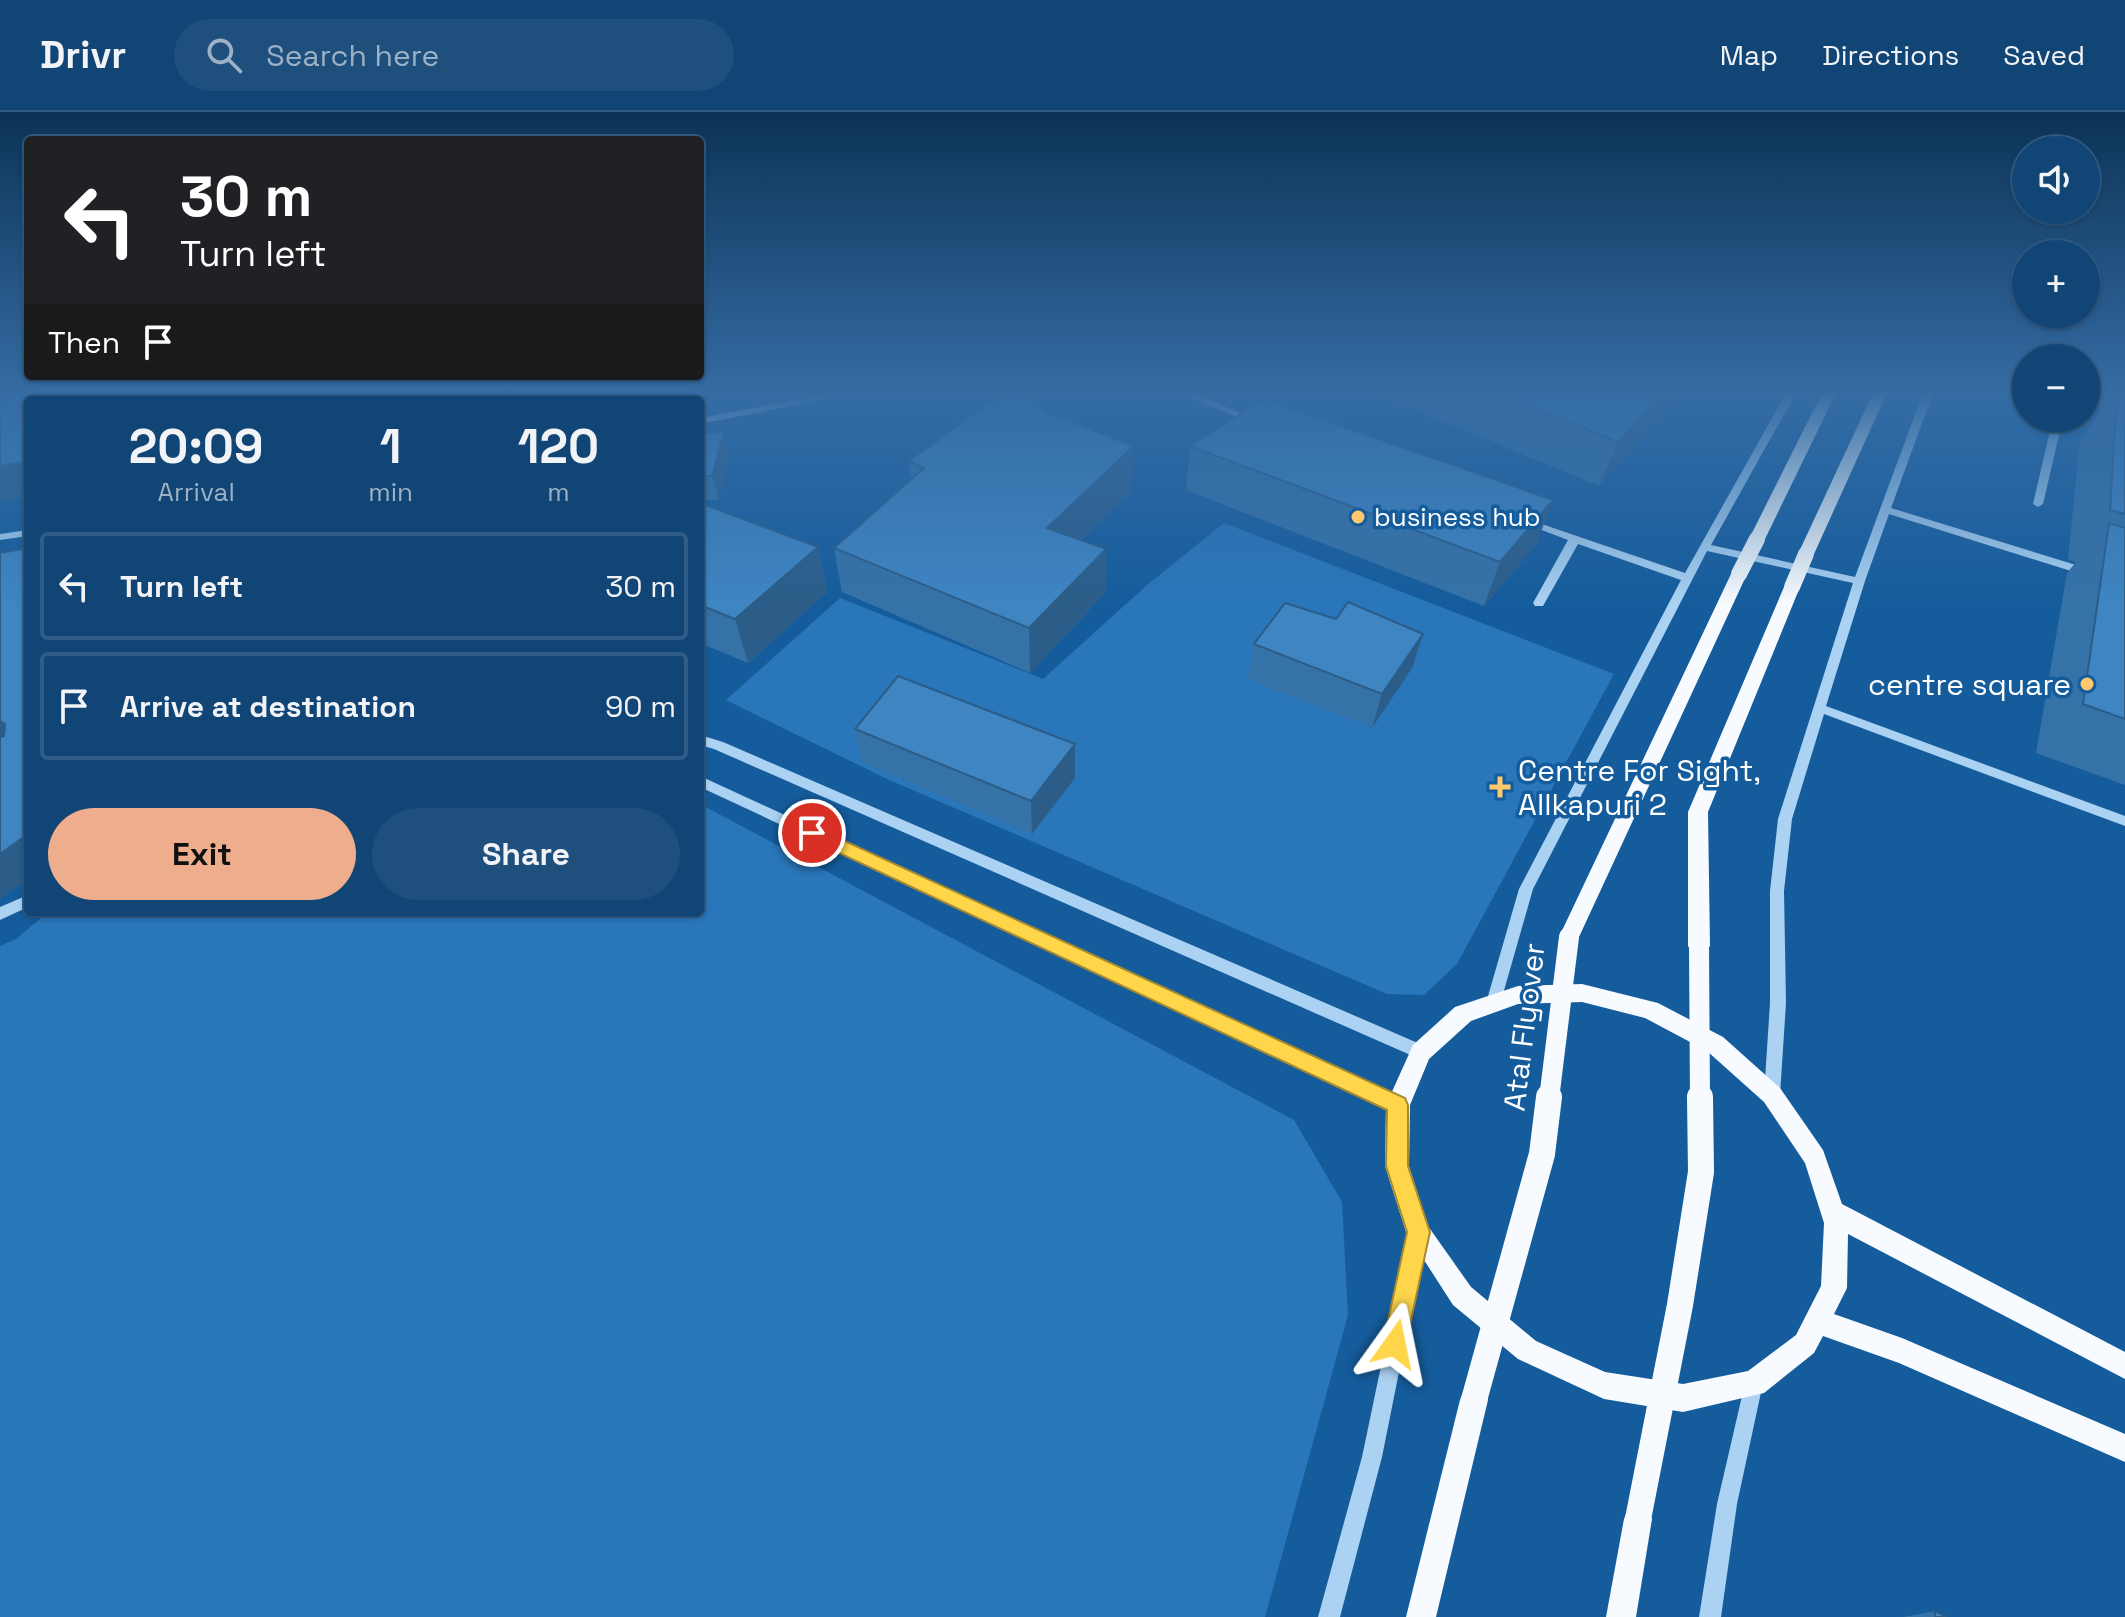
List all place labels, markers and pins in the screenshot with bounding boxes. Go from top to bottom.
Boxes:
place label: business hub [1374,500,1541,534]
marker: business hub [1349,508,1367,526]
place label: centre square [1868,665,2071,704]
marker: centre square [2078,675,2096,693]
place label: Centre For Sight, Allkapuri 2 [1518,751,1761,824]
marker: Centre For Sight, Allkapuri 2 [1489,776,1511,798]
pin [778,799,846,867]

